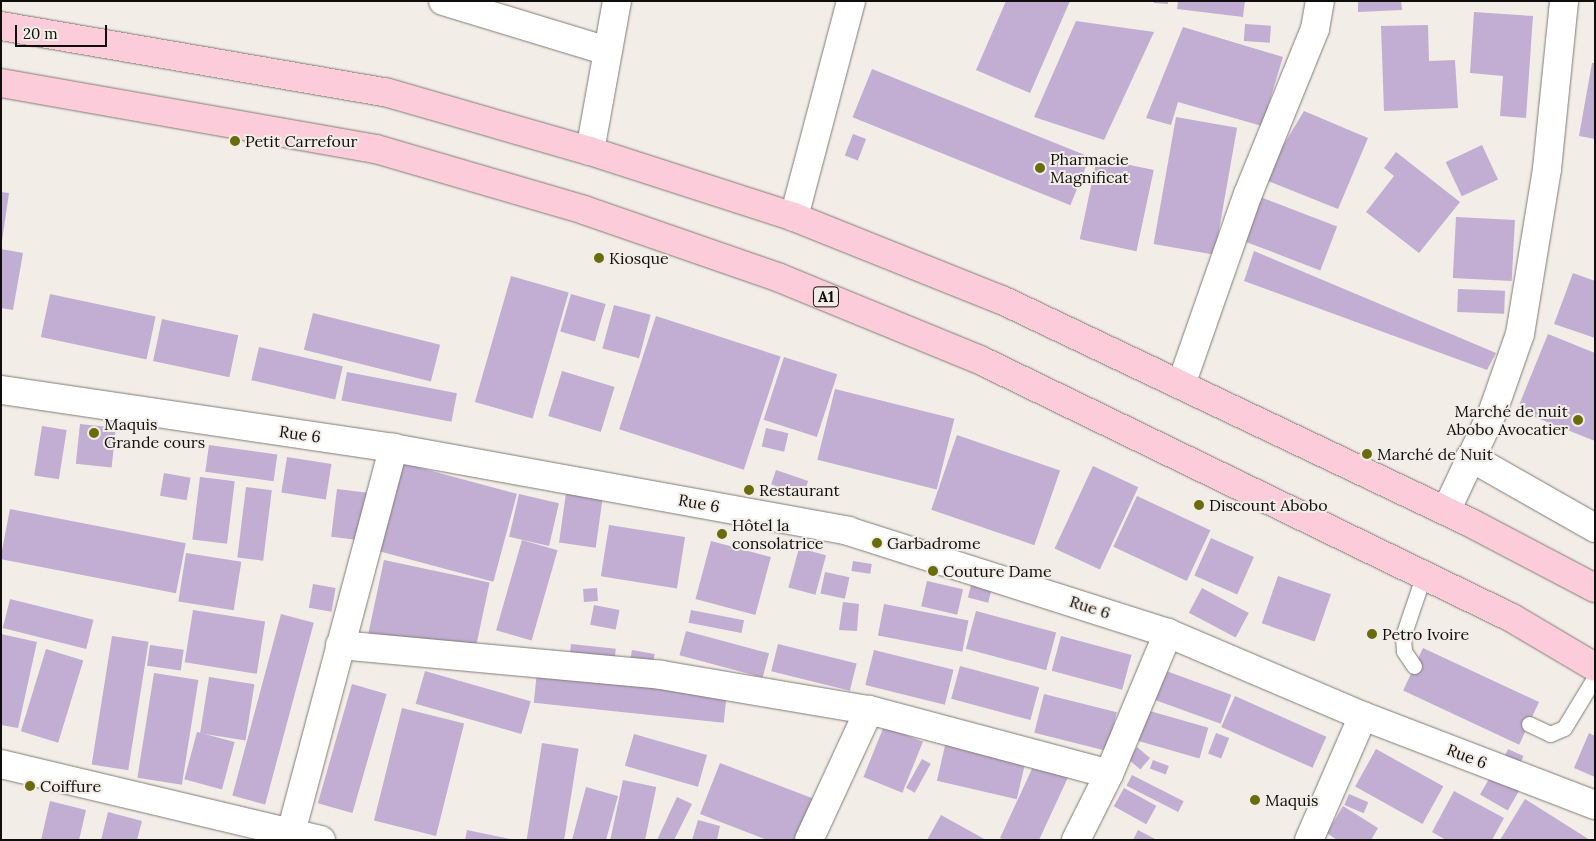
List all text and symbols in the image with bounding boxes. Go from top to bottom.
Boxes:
scale bar [18,15,110,47]
text: 20 m [23,24,58,43]
place label: Petit Carrefour [245,131,357,151]
marker: Petit Carrefour [229,135,241,147]
place label: Pharmacie Magnificat [1050,149,1129,187]
marker: Pharmacie Magnificat [1034,162,1046,174]
place label: Kiosque [609,248,669,268]
marker: Kiosque [593,252,605,264]
road number: A1 [812,284,840,310]
place label: Marché de nuit Abobo Avocatier [1446,401,1568,439]
place label: Maquis Grande cours [104,414,205,452]
marker: Marché de nuit Abobo Avocatier [1572,414,1584,426]
street label: Rue 6 [278,422,322,446]
marker: Maquis Grande cours [88,427,100,439]
place label: Marché de Nuit [1377,444,1493,464]
marker: Marché de Nuit [1361,448,1373,460]
place label: Restaurant [759,480,840,500]
marker: Restaurant [743,484,755,496]
street label: Rue 6 [677,490,721,516]
place label: Discount Abobo [1209,495,1327,515]
marker: Discount Abobo [1193,499,1205,511]
place label: Hôtel la consolatrice [732,515,823,553]
marker: Hôtel la consolatrice [716,528,728,540]
place label: Garbadrome [887,533,981,553]
marker: Garbadrome [871,537,883,549]
place label: Couture Dame [943,561,1052,581]
marker: Couture Dame [927,565,939,577]
street label: Rue 6 [1067,591,1113,623]
place label: Petro Ivoire [1382,624,1469,644]
marker: Petro Ivoire [1366,628,1378,640]
street label: Rue 6 [1444,740,1490,772]
place label: Coiffure [40,776,101,796]
marker: Coiffure [24,780,36,792]
place label: Maquis [1265,790,1319,810]
marker: Maquis [1249,794,1261,806]

